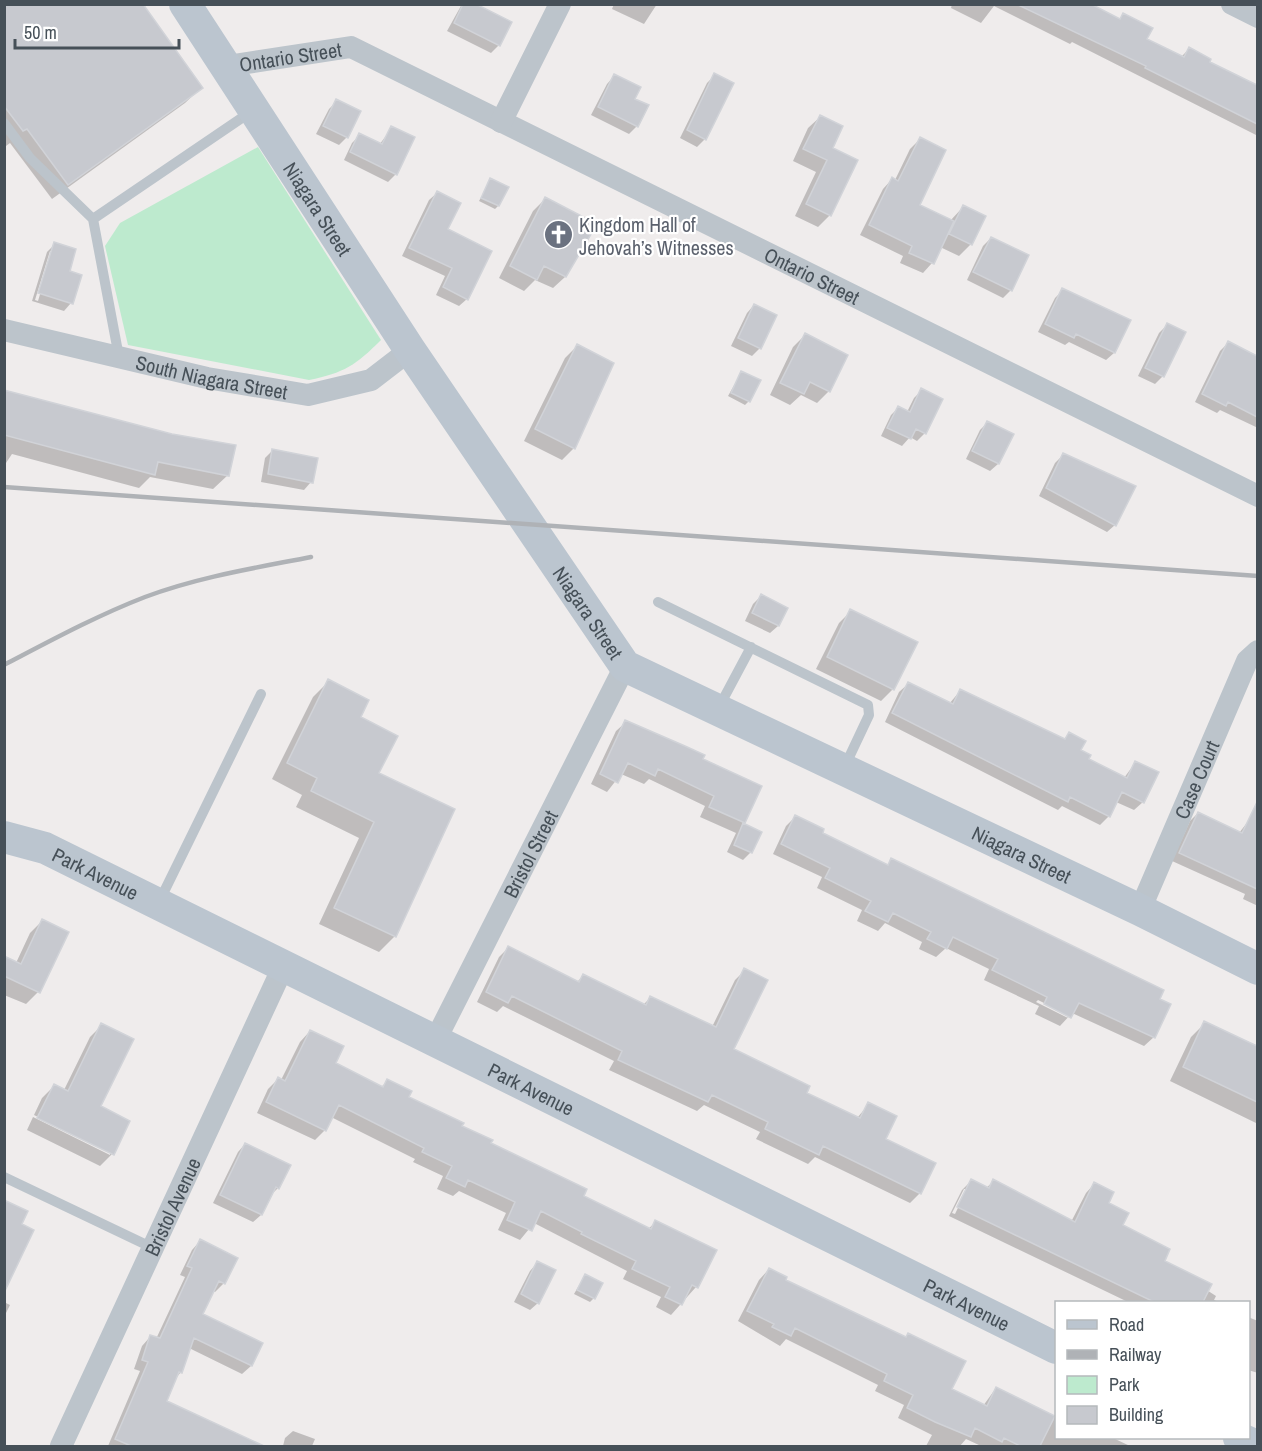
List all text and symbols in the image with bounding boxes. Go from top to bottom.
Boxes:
scale bar [15,12,178,50]
text: 50 m [24,20,57,45]
street label: Ontario Street [237,35,344,77]
street label: Niagara Street [278,156,359,261]
place label: Kingdom Hall of Jehovah’s Witnesses [579,211,734,261]
church icon: Kingdom Hall of Jehovah’s Witnesses [542,219,574,251]
street label: Ontario Street [760,240,865,310]
street label: South Niagara Street [133,348,290,405]
street label: Niagara Street [547,561,630,664]
street label: Case Court [1167,736,1225,823]
street label: Bristol Street [496,805,564,902]
street label: Niagara Street [968,819,1076,889]
street label: Park Avenue [48,840,143,906]
street label: Park Avenue [484,1056,579,1121]
street label: Bristol Avenue [138,1153,206,1260]
street label: Park Avenue [919,1271,1015,1337]
legend [1055,1301,1250,1439]
text: Road [1109,1312,1144,1337]
text: Railway [1109,1342,1162,1367]
text: Park [1109,1372,1140,1397]
text: Building [1109,1402,1164,1427]

